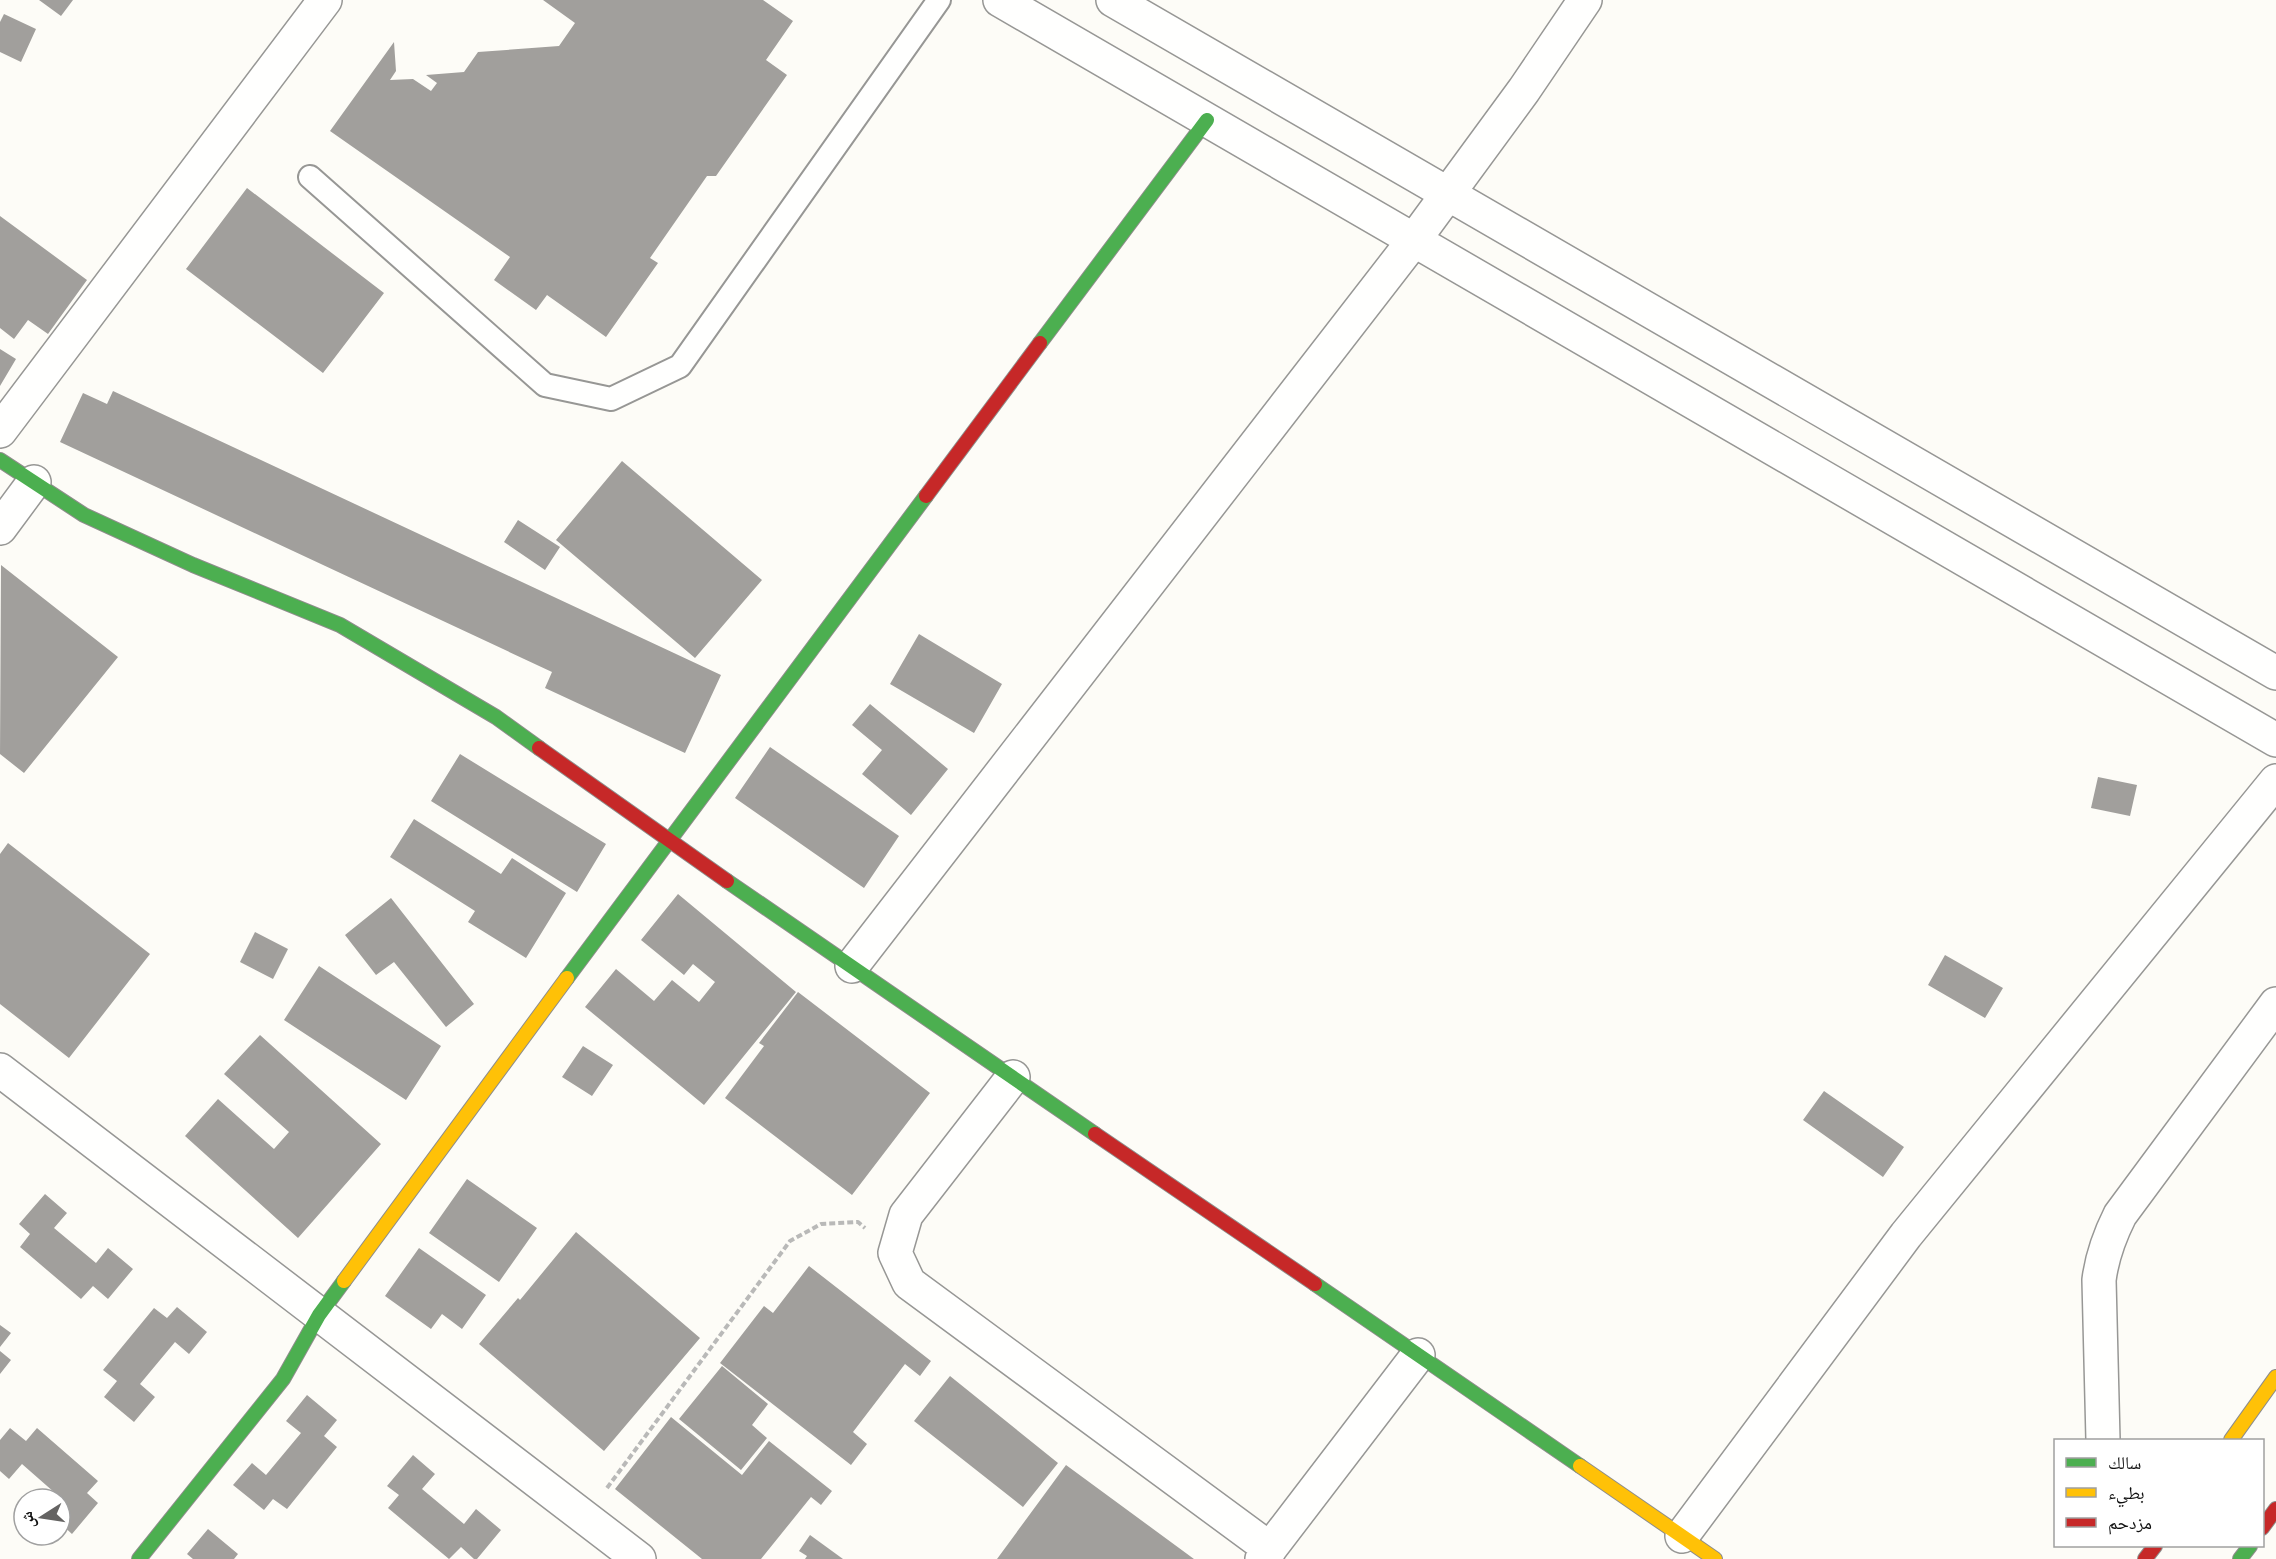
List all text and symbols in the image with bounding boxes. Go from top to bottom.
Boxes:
legend [2054,1439,2264,1547]
text: سالك [2108,1450,2141,1477]
text: بطيء [2108,1480,2145,1508]
north arrow [12,1487,72,1547]
text: ش [15,1509,42,1531]
text: مزدحم [2108,1510,2152,1537]

